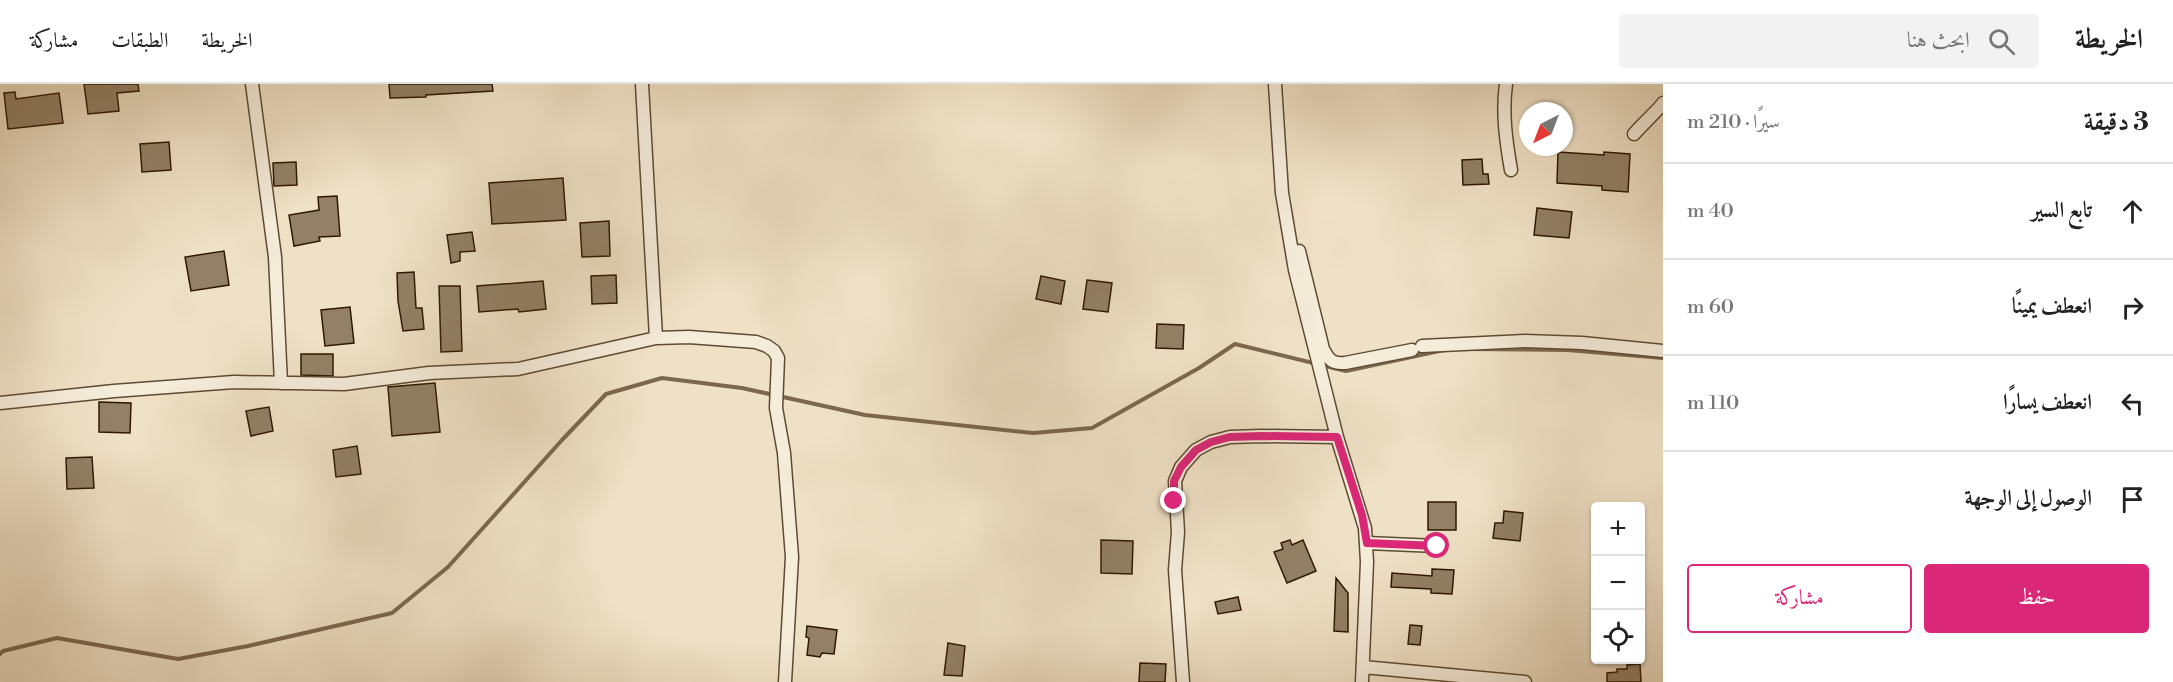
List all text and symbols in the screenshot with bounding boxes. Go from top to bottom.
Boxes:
search box [1619,14,2039,68]
text: الخريطة [2075,22,2143,57]
icon: search [1985,25,2018,58]
text: ابحث هنا [1907,27,1970,54]
text: مشاركة [30,28,78,54]
text: الطبقات [111,28,168,54]
text: الخريطة [201,28,253,54]
north arrow [1519,102,1573,156]
text: 3 دقيقة [2084,106,2149,138]
text: سيرًا · 210 m [1687,110,1780,135]
icon: ahead [2116,195,2149,228]
text: تابع السير [2031,197,2092,224]
text: 40 m [1687,199,1734,224]
icon: right [2116,291,2149,324]
text: انعطف يمينًا [2012,293,2092,320]
text: 60 m [1687,295,1734,320]
icon: left [2116,387,2149,420]
text: انعطف يسارًا [2003,389,2092,416]
text: 110 m [1687,391,1739,416]
icon: arrive [2116,483,2149,516]
text: الوصول إلى الوجهة [1964,485,2092,512]
route end [1160,487,1186,513]
map controls [1591,502,1645,664]
button: + [1591,502,1645,556]
route start [1423,532,1449,558]
button: − [1591,556,1645,610]
button: مشاركة [1687,564,1912,633]
button: حفظ [1924,564,2149,633]
button: locate [1591,610,1645,664]

